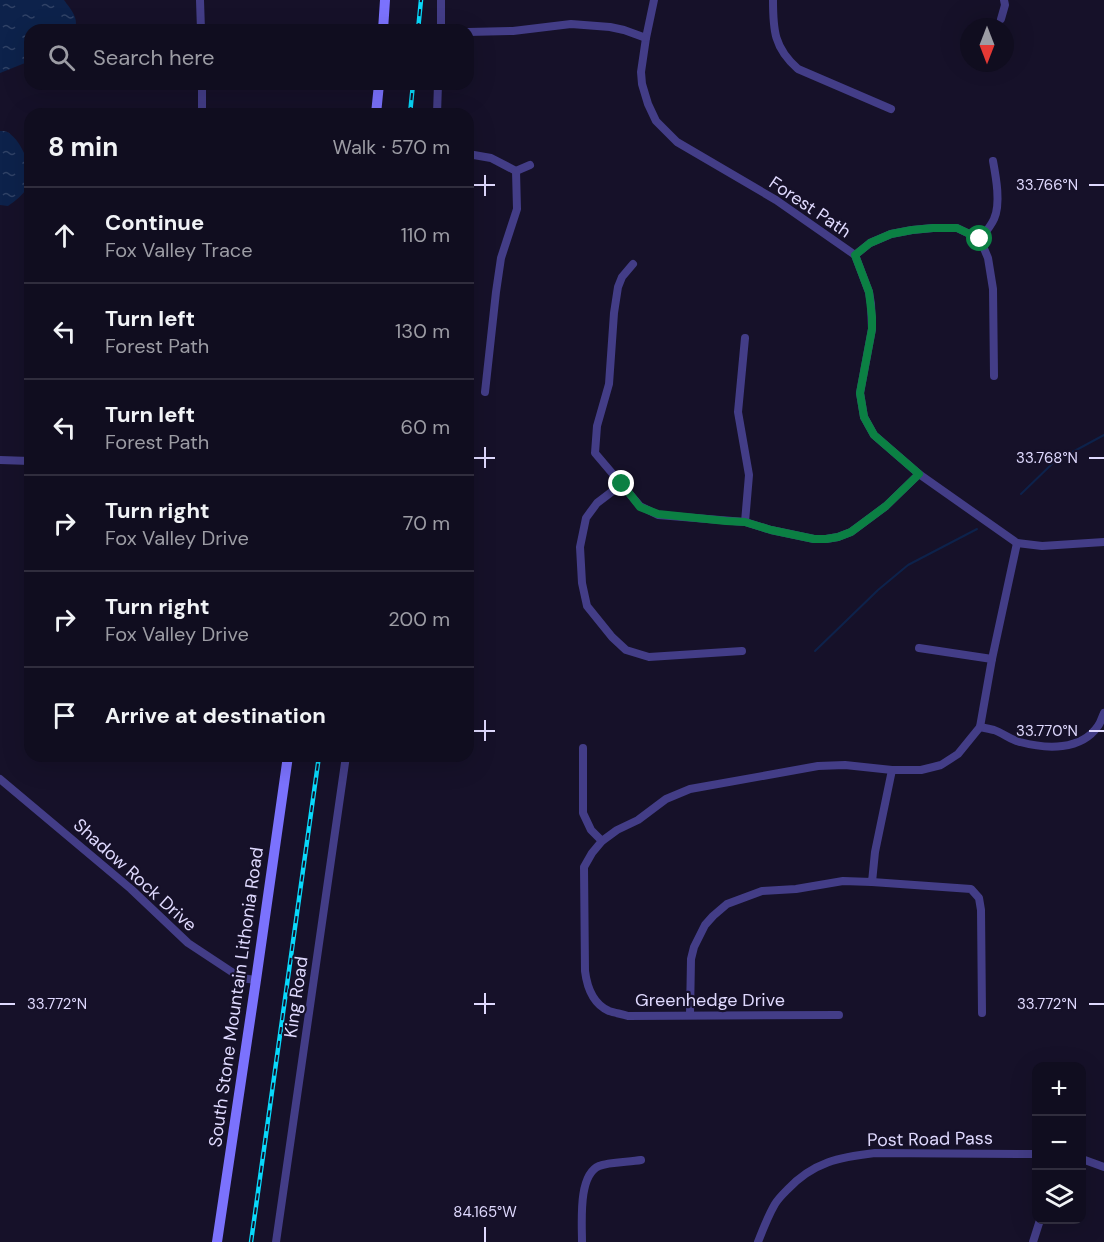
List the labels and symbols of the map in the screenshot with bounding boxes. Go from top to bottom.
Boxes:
north arrow [960,18,1014,72]
street label: Forest Path [764,171,856,243]
text: 33.766°N [1016,175,1078,195]
route start [966,225,992,251]
text: 33.768°N [1016,448,1078,468]
route end [608,470,634,496]
text: 33.770°N [1016,721,1078,741]
street label: Shadow Rock Drive [68,813,202,937]
street label: South Stone Mountain Lithonia Road [203,845,269,1149]
street label: King Road [278,955,314,1039]
street label: Greenhedge Drive [635,988,785,1012]
text: 33.772°N [27,994,87,1014]
text: 33.772°N [1017,994,1077,1014]
street label: Post Road Pass [867,1126,993,1152]
text: 84.165°W [453,1202,517,1222]

